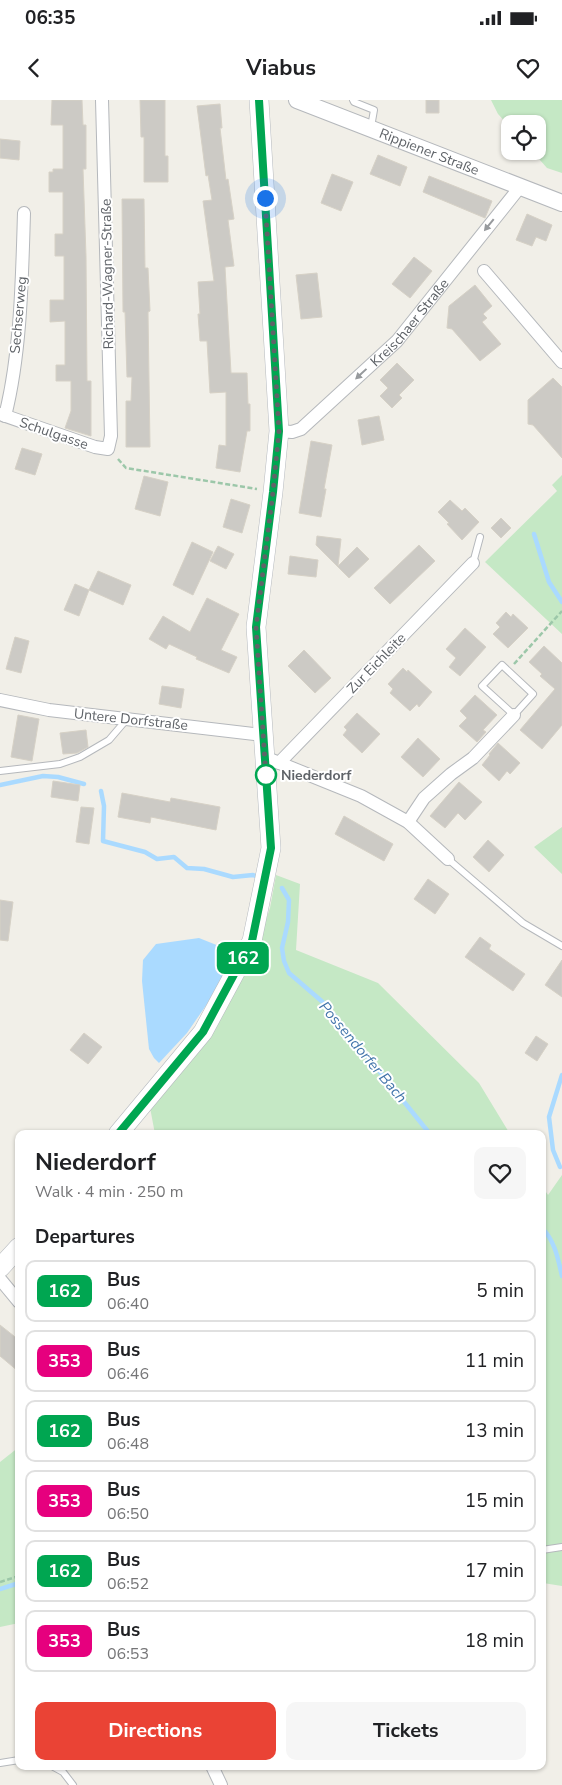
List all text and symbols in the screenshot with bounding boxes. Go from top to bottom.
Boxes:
text: 06:35 [25,5,75,31]
text: Viabus [246,53,316,83]
icon: back [20,54,48,82]
icon: heart [514,54,542,82]
map controls [501,115,546,160]
button: locate [501,115,546,160]
street label: Rippiener Straße [376,124,482,180]
your location [253,186,278,211]
street label: Richard-Wagner-Straße [97,198,118,350]
one-way arrow [484,218,495,231]
street label: Kreischaer Straße [366,275,453,371]
street label: Sechserweg [6,276,31,354]
one-way arrow [355,368,367,380]
street label: Schulgasse [17,413,91,454]
street label: Zur Eichleite [343,629,410,698]
street label: Untere Dorfstraße [73,704,189,735]
marker: Niederdorf [255,764,277,786]
place label: Niederdorf [281,766,352,785]
line badge: 162 [214,942,272,974]
text: 162 [227,946,259,970]
water label: Possendorfer Bach [315,997,411,1107]
text: Niederdorf [35,1146,156,1178]
button: heart [474,1147,526,1199]
text: Walk · 4 min · 250 m [35,1181,183,1203]
text: Departures [35,1224,135,1250]
text: Bus [107,1267,140,1293]
text: 5 min [476,1278,524,1304]
text: 162 [48,1279,81,1303]
text: 06:40 [107,1293,149,1315]
text: Bus [107,1337,140,1363]
text: 11 min [465,1348,524,1374]
text: 353 [48,1349,81,1373]
text: 06:46 [107,1363,149,1385]
text: Bus [107,1407,140,1433]
text: 13 min [465,1418,524,1444]
text: 162 [48,1419,81,1443]
text: 06:48 [107,1433,149,1455]
text: Bus [107,1477,140,1503]
text: 15 min [465,1488,524,1514]
text: 353 [48,1489,81,1513]
text: 06:50 [107,1503,149,1525]
text: Bus [107,1547,140,1573]
text: 17 min [465,1558,524,1584]
text: 162 [48,1559,81,1583]
text: 06:52 [107,1573,149,1595]
text: Bus [107,1617,140,1643]
text: 18 min [465,1628,524,1654]
text: 353 [48,1629,81,1653]
text: 06:53 [107,1643,149,1665]
button: Directions [35,1702,276,1760]
button: Tickets [286,1702,526,1760]

